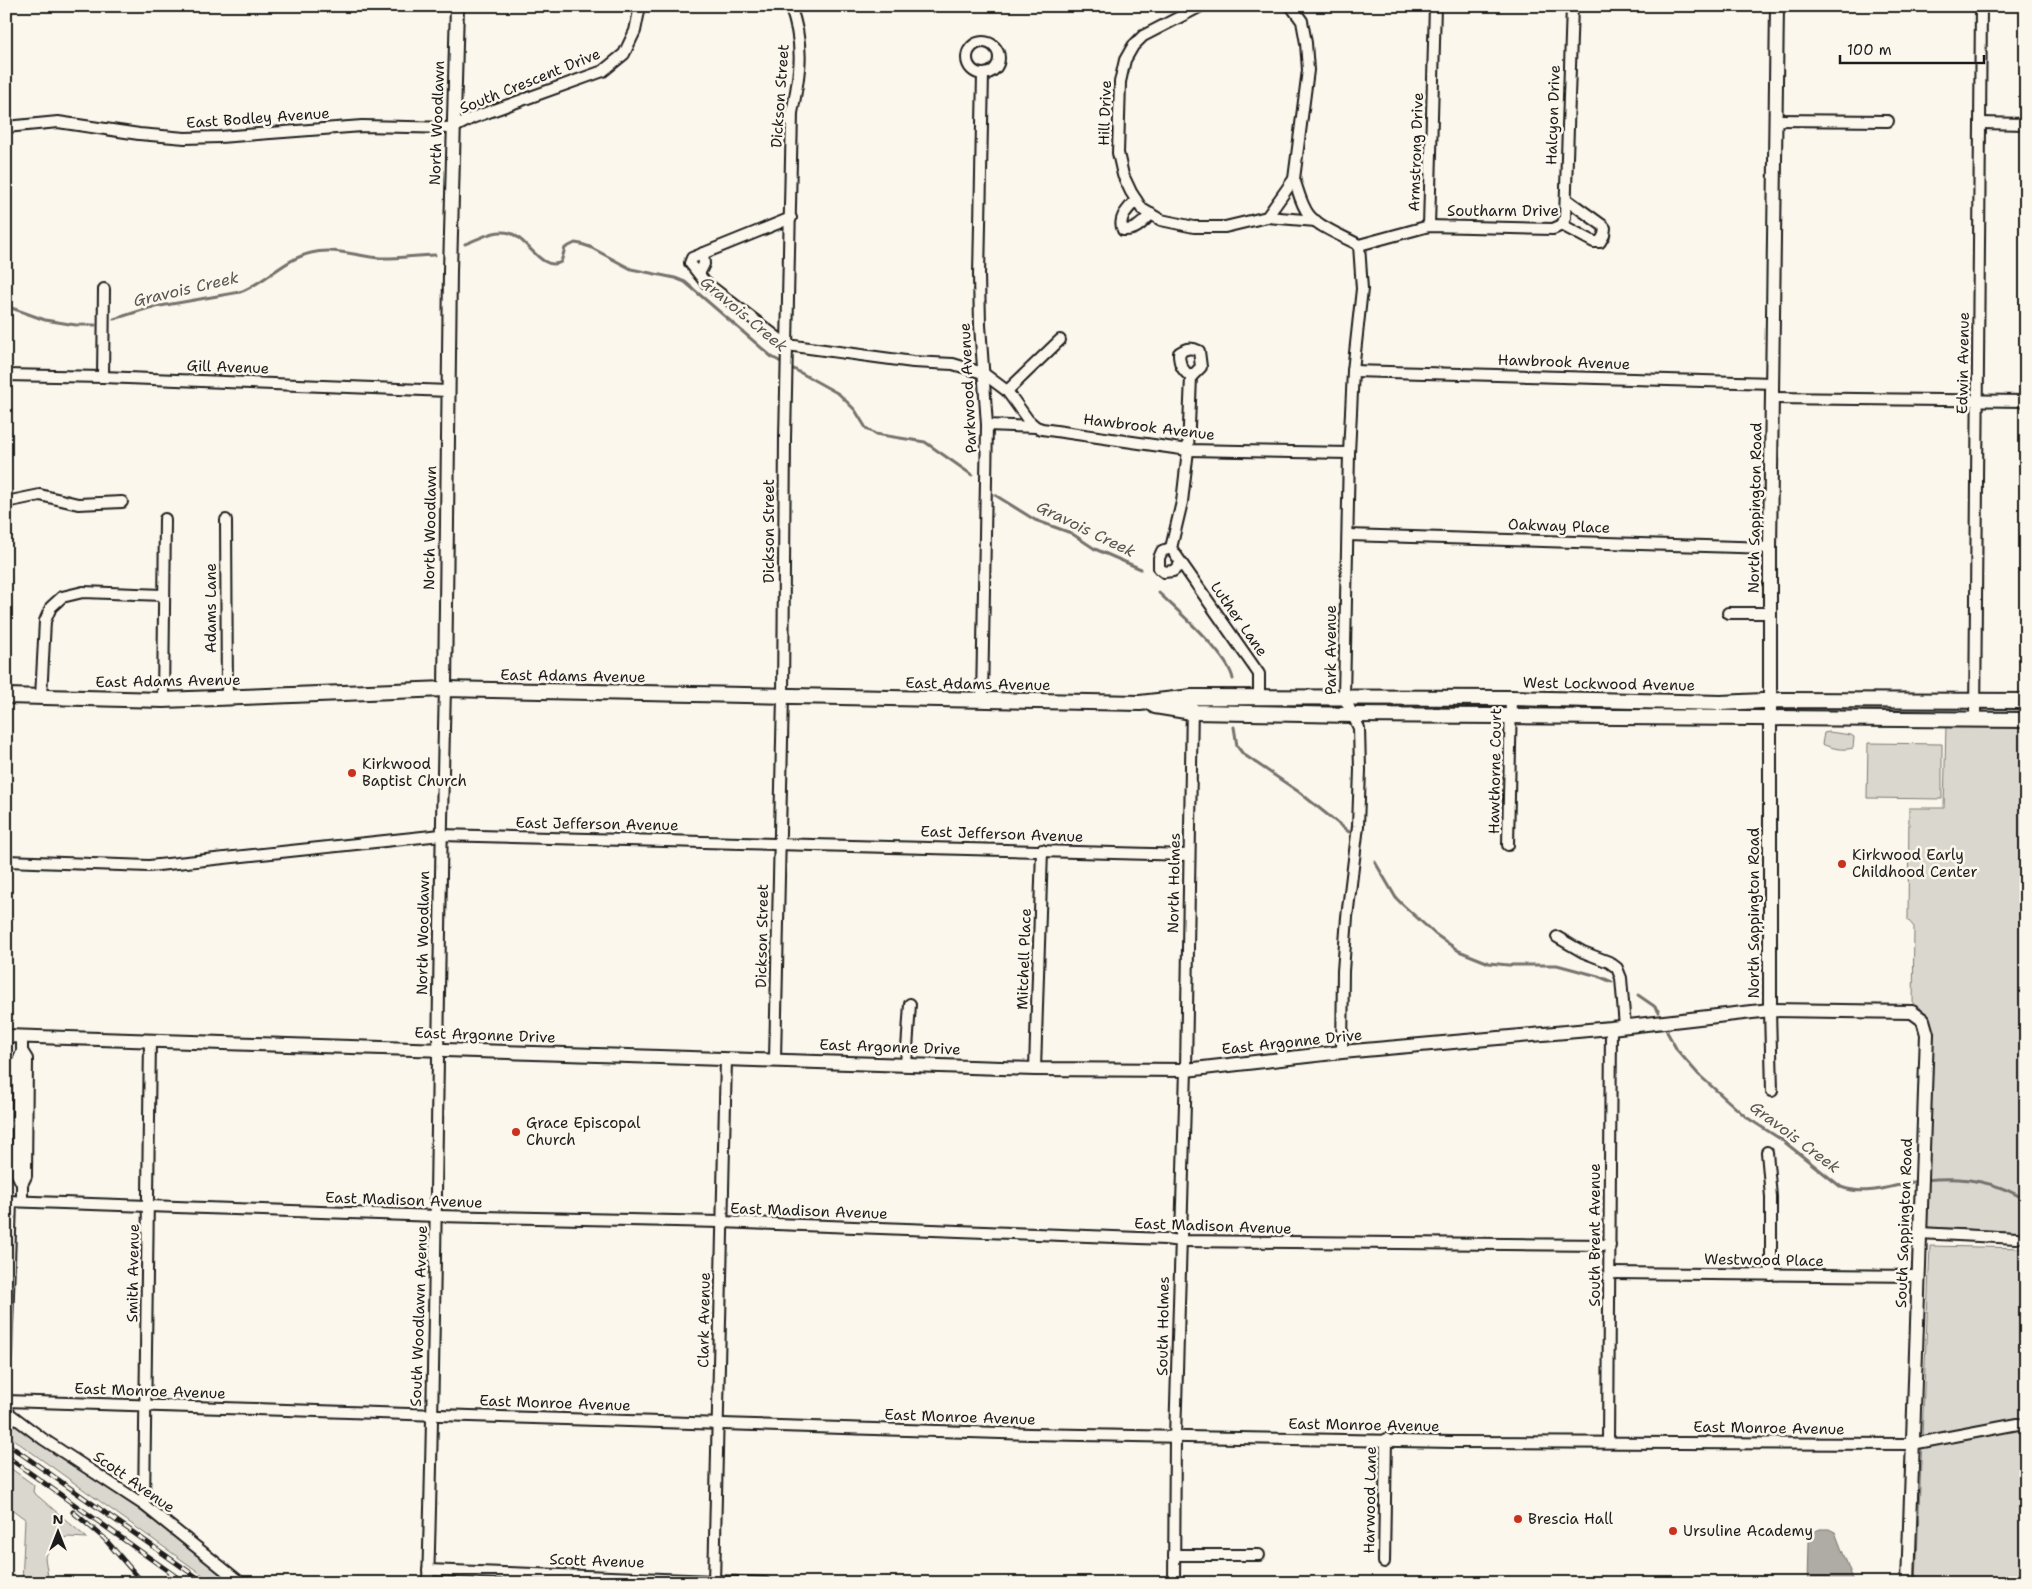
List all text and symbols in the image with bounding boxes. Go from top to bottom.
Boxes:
scale bar [1840,32,1983,64]
text: 100 m [1847,40,1892,60]
street label: Dickson Street [766,43,794,149]
street label: South Crescent Drive [457,44,603,118]
street label: North Woodlawn [425,60,449,186]
street label: Halcyon Drive [1541,65,1565,165]
street label: Hill Drive [1094,80,1116,146]
street label: Armstrong Drive [1404,92,1428,212]
street label: East Bodley Avenue [186,103,330,133]
street label: Southarm Drive [1447,201,1559,221]
water label: Gravois Creek [131,267,241,311]
water label: Gravois Creek [696,271,792,357]
street label: Edwin Avenue [1952,312,1974,414]
street label: Parkwood Avenue [955,322,981,454]
street label: Hawbrook Avenue [1497,350,1631,374]
street label: Gill Avenue [186,356,270,378]
street label: Hawbrook Avenue [1082,409,1216,445]
street label: North Sappington Road [1744,422,1767,594]
street label: North Woodlawn [419,466,441,590]
street label: Dickson Street [759,479,779,583]
water label: Gravois Creek [1033,496,1139,562]
street label: Oakway Place [1508,514,1610,538]
street label: Adams Lane [201,563,221,653]
street label: Luther Lane [1206,578,1272,660]
street label: Park Avenue [1321,605,1341,695]
street label: East Adams Avenue [500,665,646,687]
street label: East Adams Avenue [95,670,241,692]
street label: West Lockwood Avenue [1523,672,1695,696]
street label: East Adams Avenue [905,673,1051,695]
street label: Hawthorne Court [1484,708,1506,834]
place label: Kirkwood Baptist Church [362,754,467,791]
marker: Kirkwood Baptist Church [346,767,358,779]
street label: East Jefferson Avenue [515,813,679,835]
street label: East Jefferson Avenue [920,821,1084,847]
street label: North Sappington Road [1744,827,1764,999]
street label: North Holmes [1163,833,1185,933]
place label: Kirkwood Early Childhood Center [1852,845,1978,882]
marker: Kirkwood Early Childhood Center [1836,858,1848,870]
street label: North Woodlawn [412,871,434,995]
street label: Dickson Street [751,884,773,988]
street label: Mitchell Place [1012,908,1036,1010]
street label: East Argonne Drive [414,1023,556,1047]
street label: East Argonne Drive [1221,1025,1363,1059]
street label: East Argonne Drive [819,1035,961,1059]
water label: Gravois Creek [1746,1096,1844,1178]
place label: Grace Episcopal Church [526,1113,641,1150]
marker: Grace Episcopal Church [510,1126,522,1138]
street label: South Sappington Road [1891,1137,1917,1308]
street label: South Brent Avenue [1585,1163,1605,1307]
street label: East Madison Avenue [325,1187,483,1213]
street label: East Madison Avenue [730,1198,888,1224]
street label: East Madison Avenue [1134,1213,1292,1239]
street label: Smith Avenue [122,1223,144,1323]
street label: South Woodlawn Avenue [406,1225,432,1407]
street label: Westwood Place [1704,1249,1824,1271]
street label: Clark Avenue [693,1272,715,1368]
street label: South Holmes [1152,1276,1174,1376]
street label: East Monroe Avenue [74,1378,226,1404]
street label: East Monroe Avenue [479,1390,631,1416]
street label: East Monroe Avenue [884,1404,1036,1430]
street label: East Monroe Avenue [1288,1414,1440,1436]
street label: East Monroe Avenue [1693,1417,1845,1439]
street label: Harwood Lane [1359,1446,1381,1554]
street label: Scott Avenue [89,1447,179,1517]
north arrow [32,1506,82,1556]
place label: Brescia Hall [1528,1509,1614,1529]
text: N [52,1510,64,1528]
marker: Brescia Hall [1512,1513,1524,1525]
place label: Ursuline Academy [1683,1521,1813,1541]
marker: Ursuline Academy [1667,1525,1679,1537]
street label: Scott Avenue [549,1549,645,1573]

